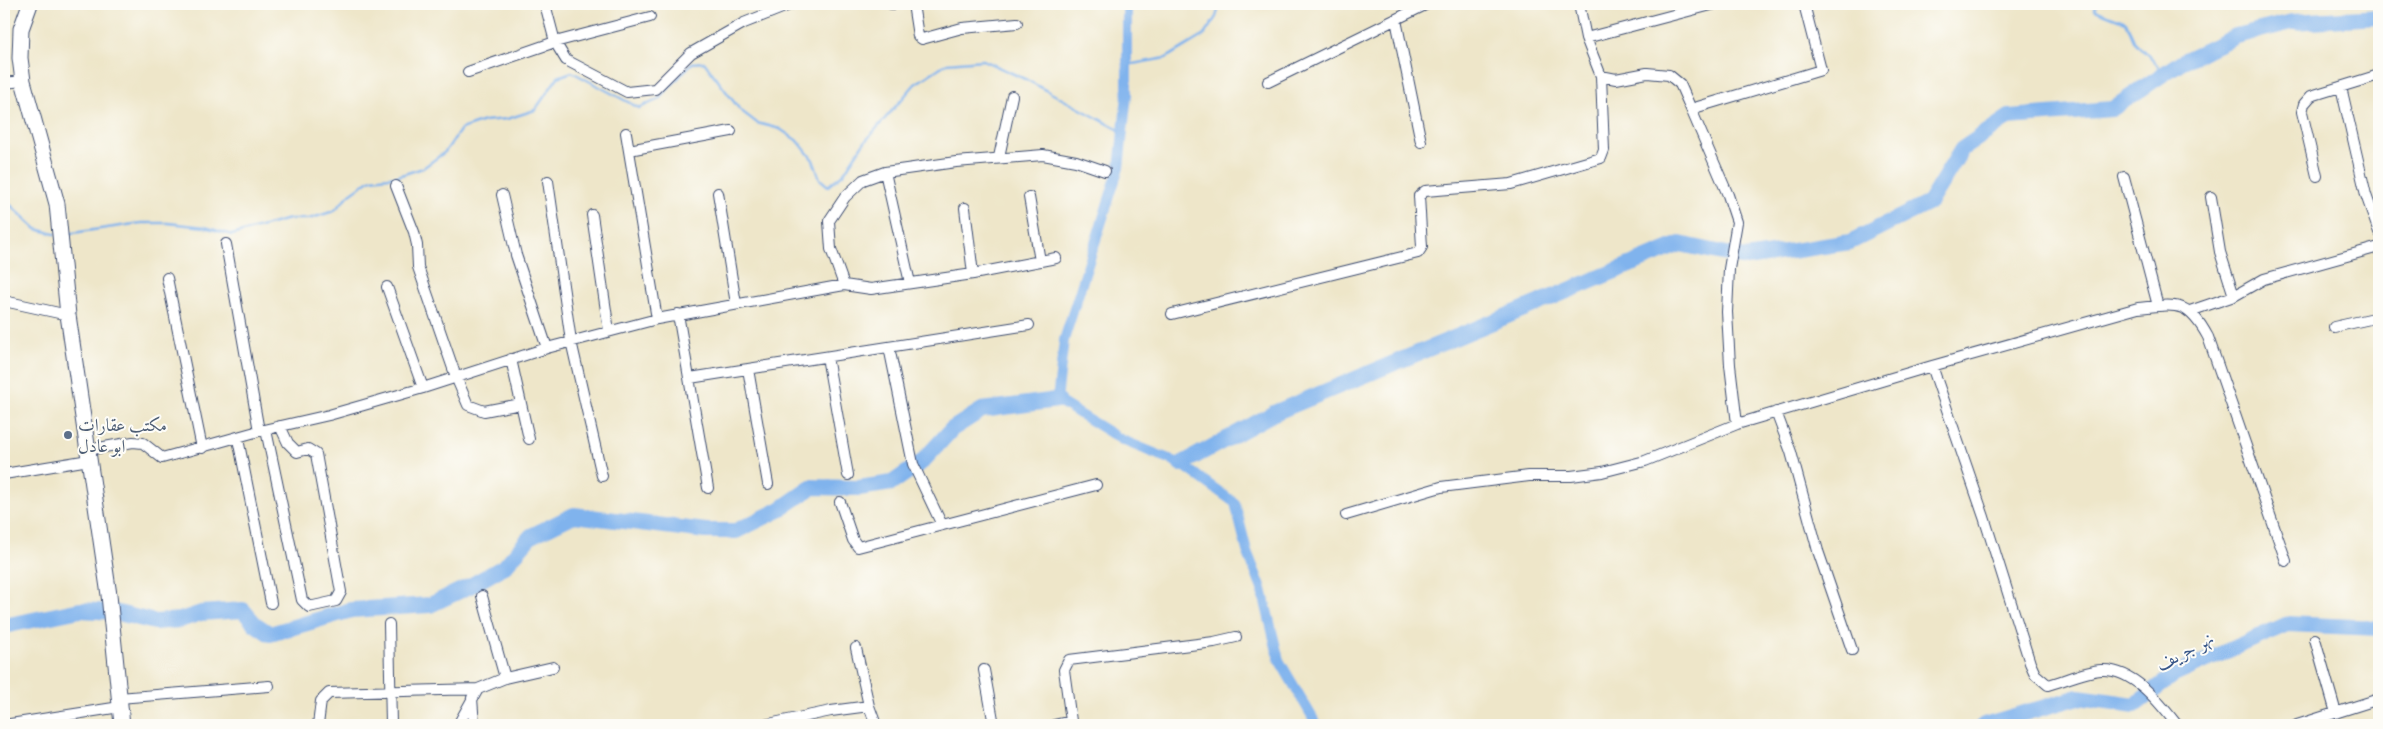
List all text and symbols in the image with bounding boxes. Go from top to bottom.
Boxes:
place label: مكتب عقارات ابو عادل [78,414,167,458]
marker: مكتب عقارات ابو عادل [62,429,74,441]
water label: نهر جريف [2152,626,2218,676]

